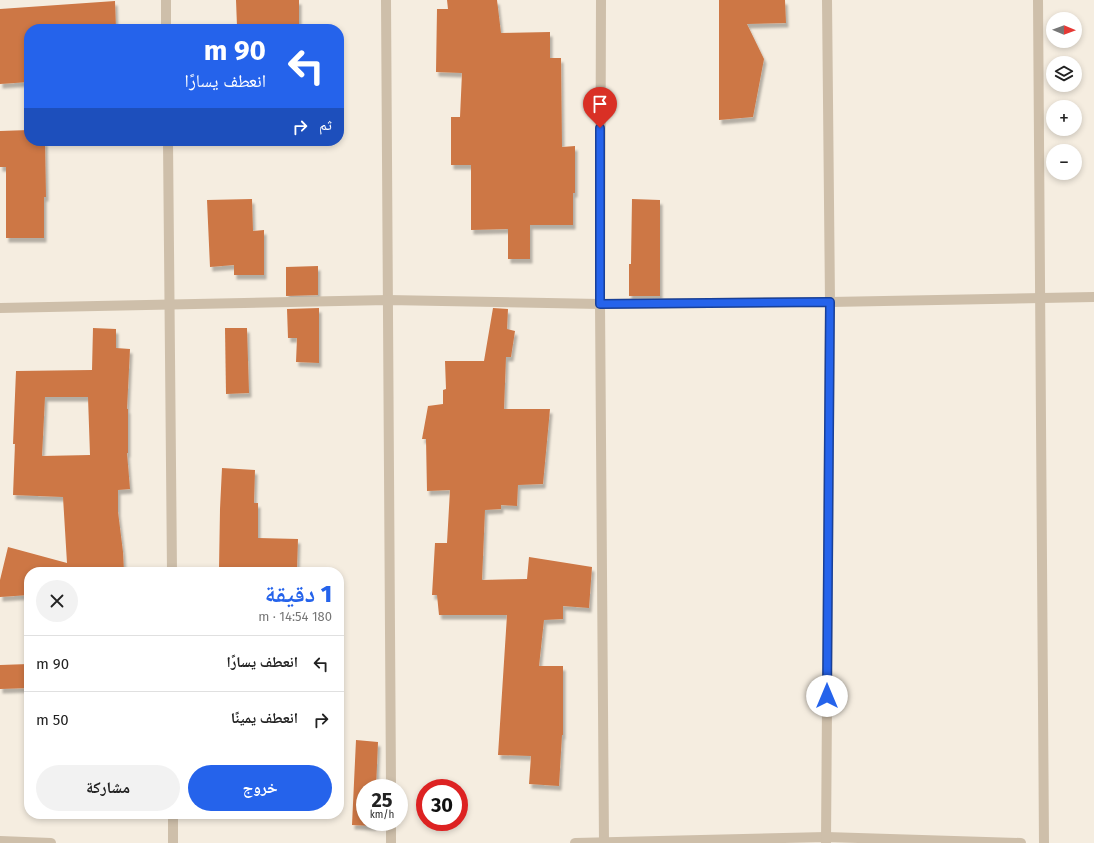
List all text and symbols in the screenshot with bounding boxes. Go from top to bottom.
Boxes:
north arrow [1046,12,1082,48]
map controls [1046,12,1082,180]
text: 90 m [204,34,266,67]
icon: left [280,40,332,92]
button: layers [1046,56,1082,92]
text: انعطف يسارًا [185,70,266,92]
pin [583,87,617,128]
icon: arrive [589,93,611,115]
button: + [1046,100,1082,136]
icon: right [289,116,311,138]
text: ثم [319,116,332,134]
button: − [1046,144,1082,180]
button: close [36,580,78,622]
text: 1 دقيقة [265,580,332,608]
text: 180 m · 14:54 [258,609,332,624]
text: انعطف يسارًا [226,653,298,671]
icon: left [310,653,332,675]
text: 90 m [36,655,69,673]
position arrow [806,675,848,717]
text: انعطف يمينًا [231,709,298,727]
icon: right [310,709,332,731]
text: 50 m [36,711,69,729]
button: مشاركة [36,765,180,811]
button: خروج [188,765,332,811]
speed limit sign: 30 [416,779,468,831]
text: 25 [371,788,393,812]
text: km/h [370,809,394,821]

